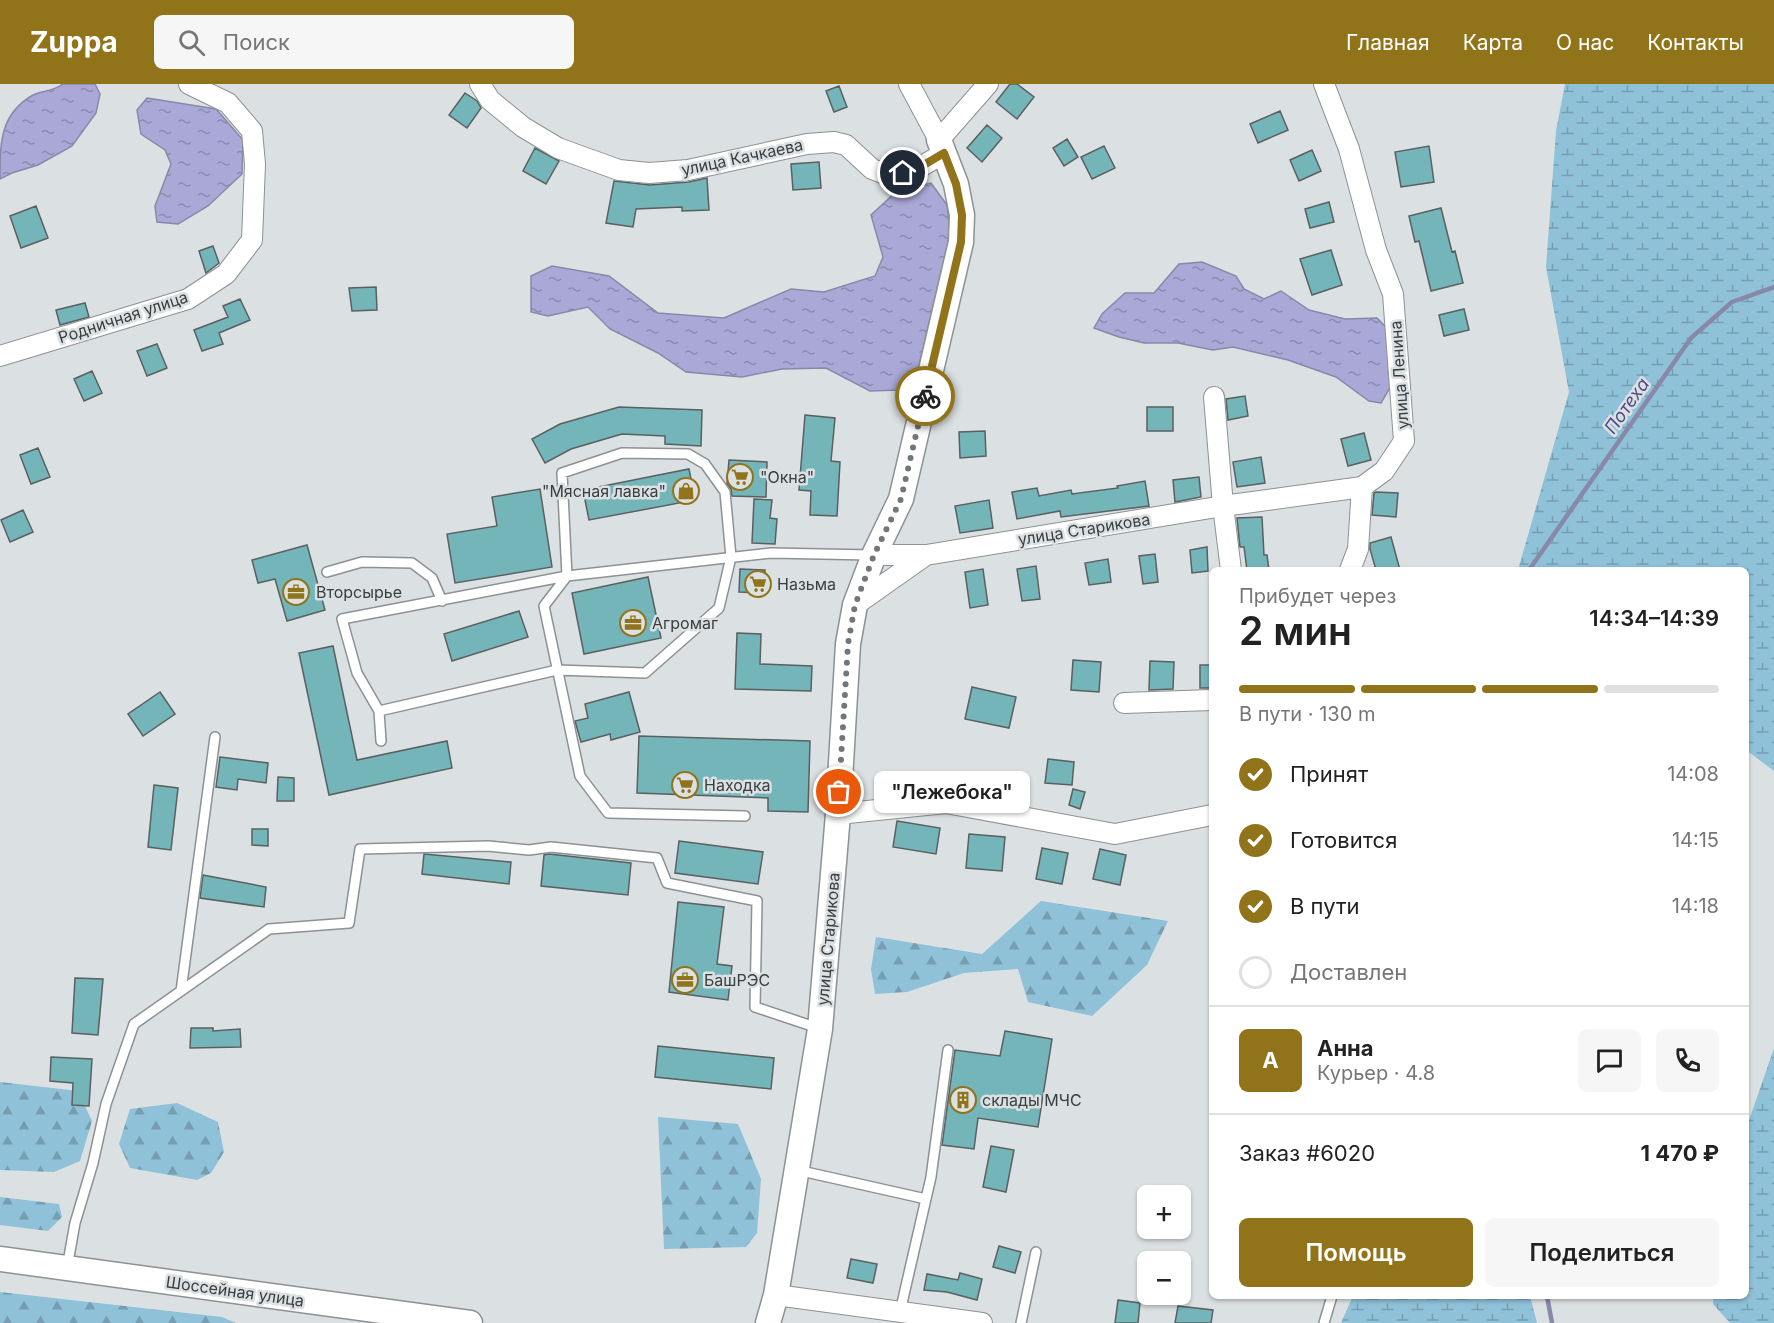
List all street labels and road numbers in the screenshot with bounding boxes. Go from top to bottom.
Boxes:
street label: улица Качкаева [679,134,805,180]
street label: Родничная улица [56,287,190,347]
street label: улица Ленина [1385,320,1413,430]
street label: улица Старикова [1017,509,1151,549]
street label: улица Старикова [812,872,844,1006]
street label: Шоссейная улица [165,1271,305,1311]

